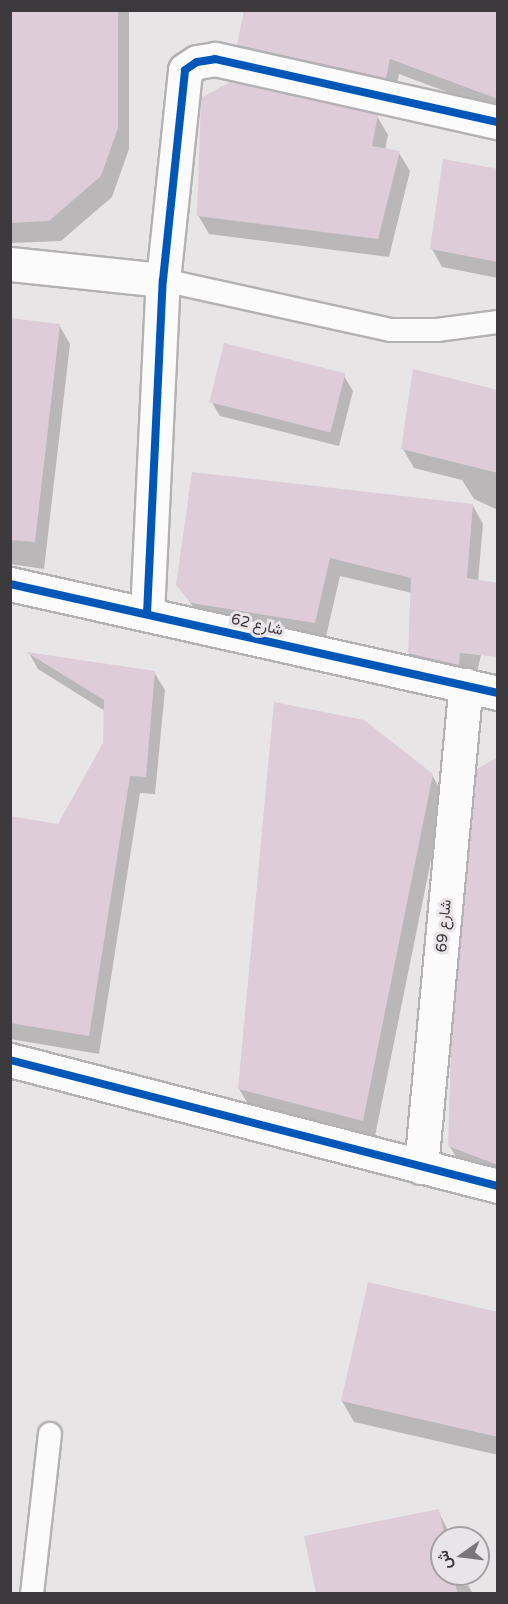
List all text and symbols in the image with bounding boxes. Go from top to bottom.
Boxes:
street label: شارع 62 [229,610,285,640]
street label: شارع 69 [433,899,455,953]
north arrow [430,1526,490,1586]
text: ش [432,1548,457,1572]

